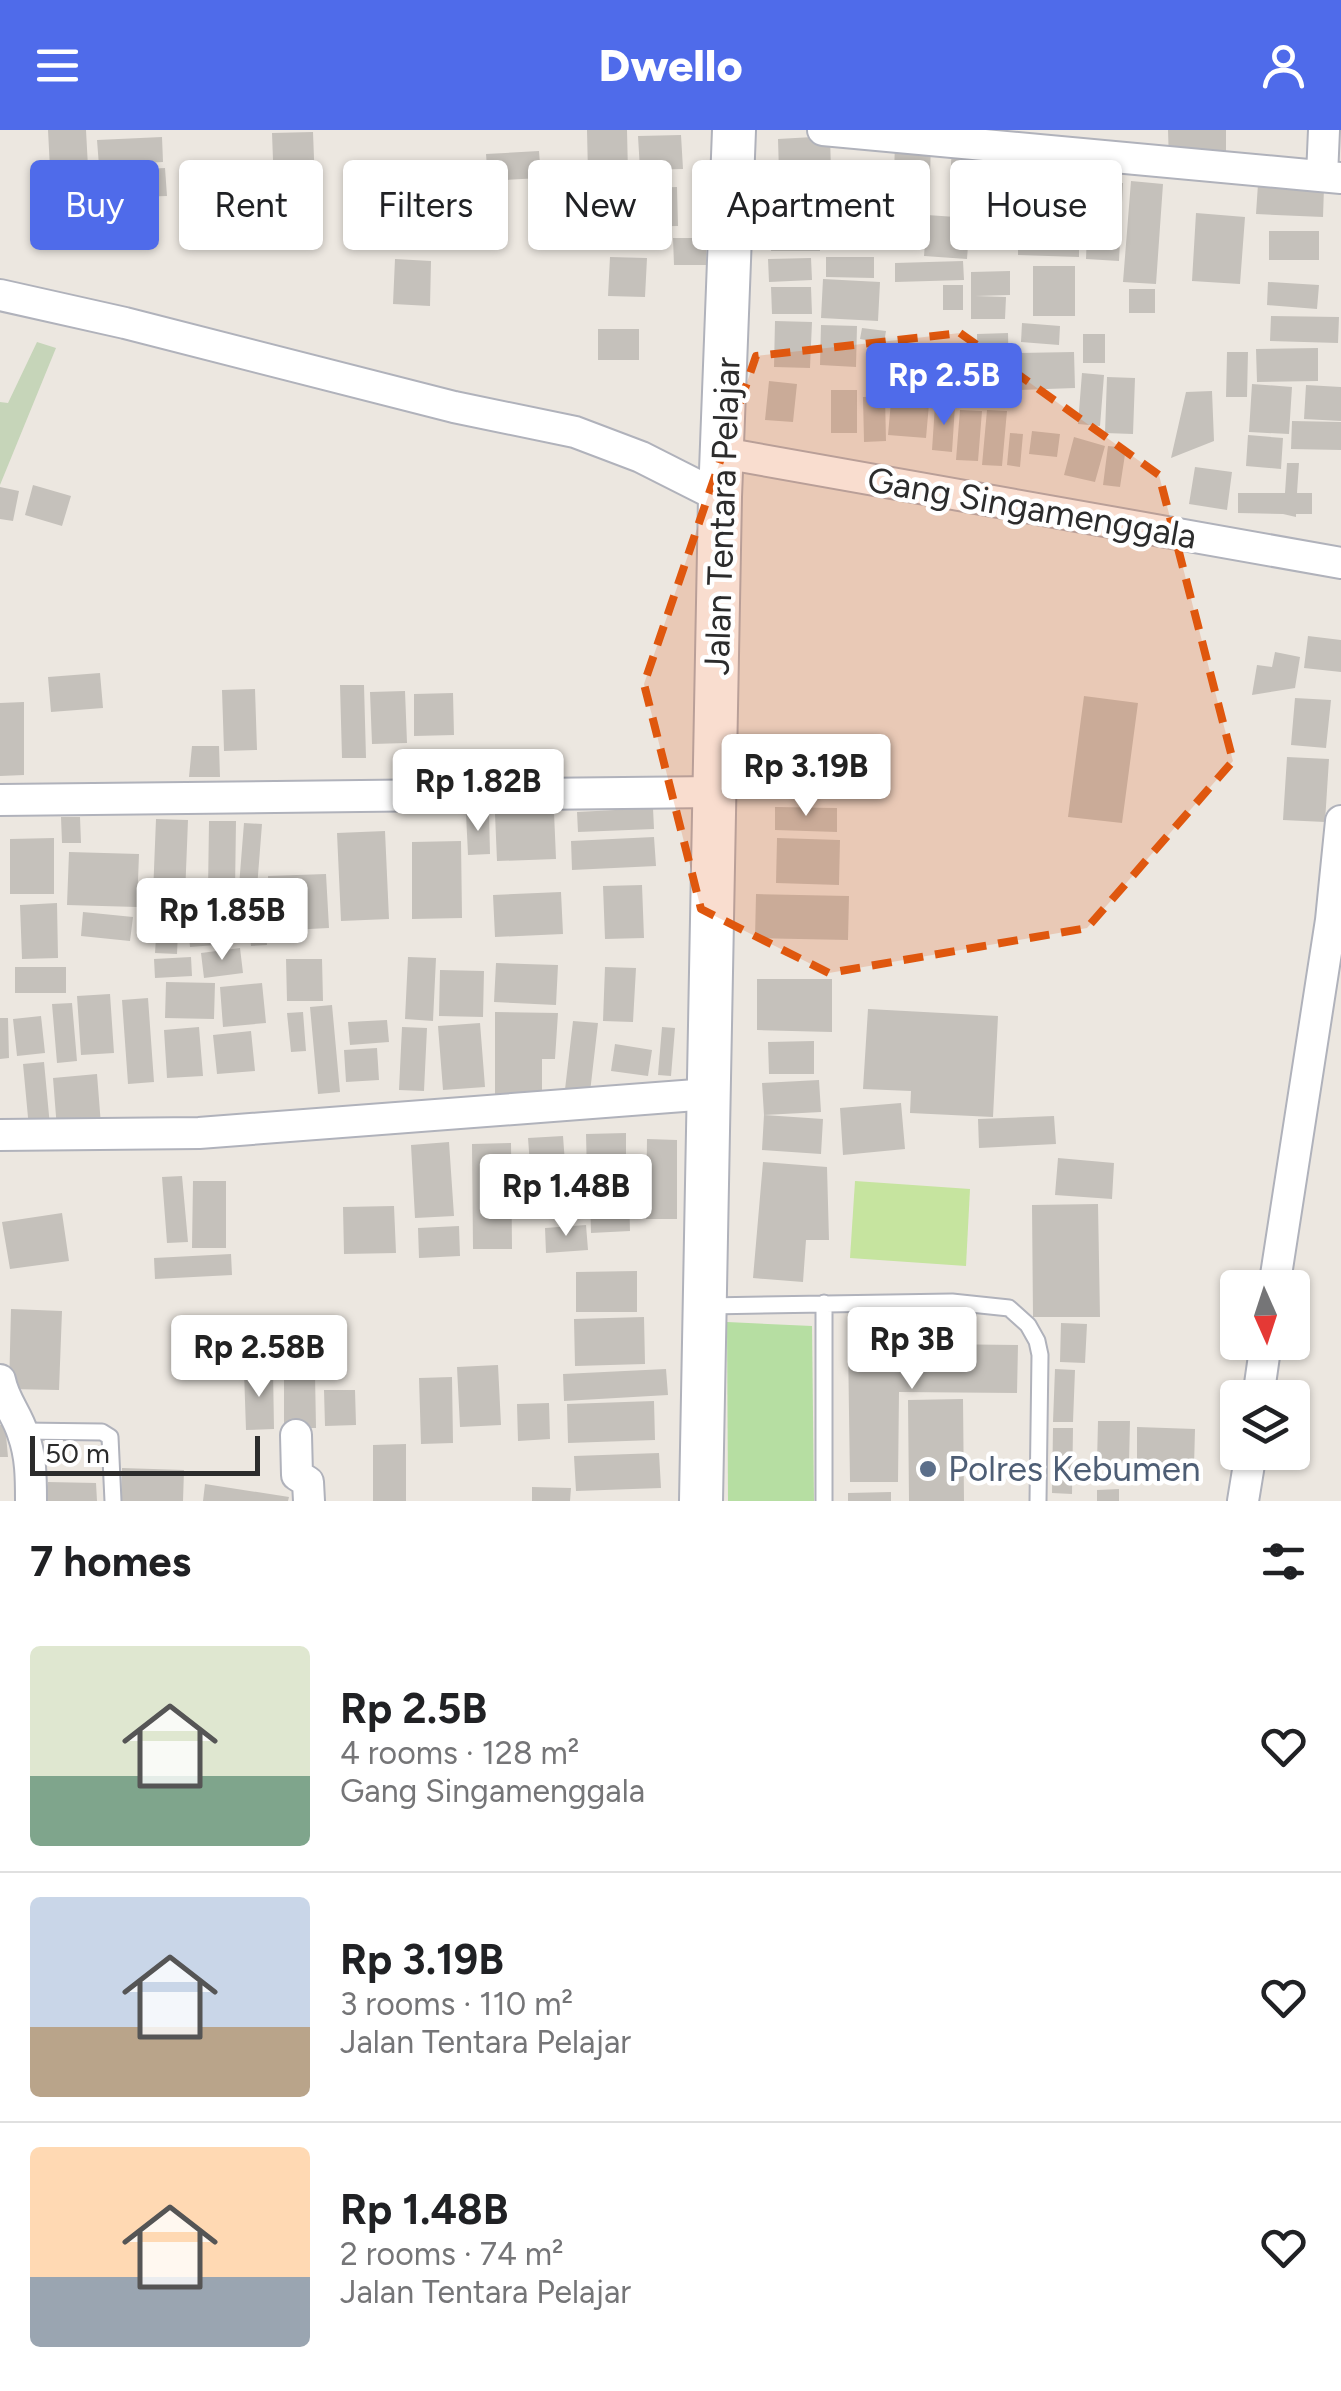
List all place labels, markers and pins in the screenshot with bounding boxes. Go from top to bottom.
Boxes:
pin: Rp 2.5B [852,343,1036,428]
pin: Rp 3.19B [703,734,909,819]
pin: Rp 1.82B [375,749,581,834]
pin: Rp 1.85B [119,878,325,963]
pin: Rp 1.48B [463,1154,669,1239]
pin: Rp 3B [842,1307,982,1392]
pin: Rp 2.58B [156,1315,362,1400]
place label: Polres Kebumen [948,1448,1200,1490]
marker: Polres Kebumen [917,1458,939,1480]

